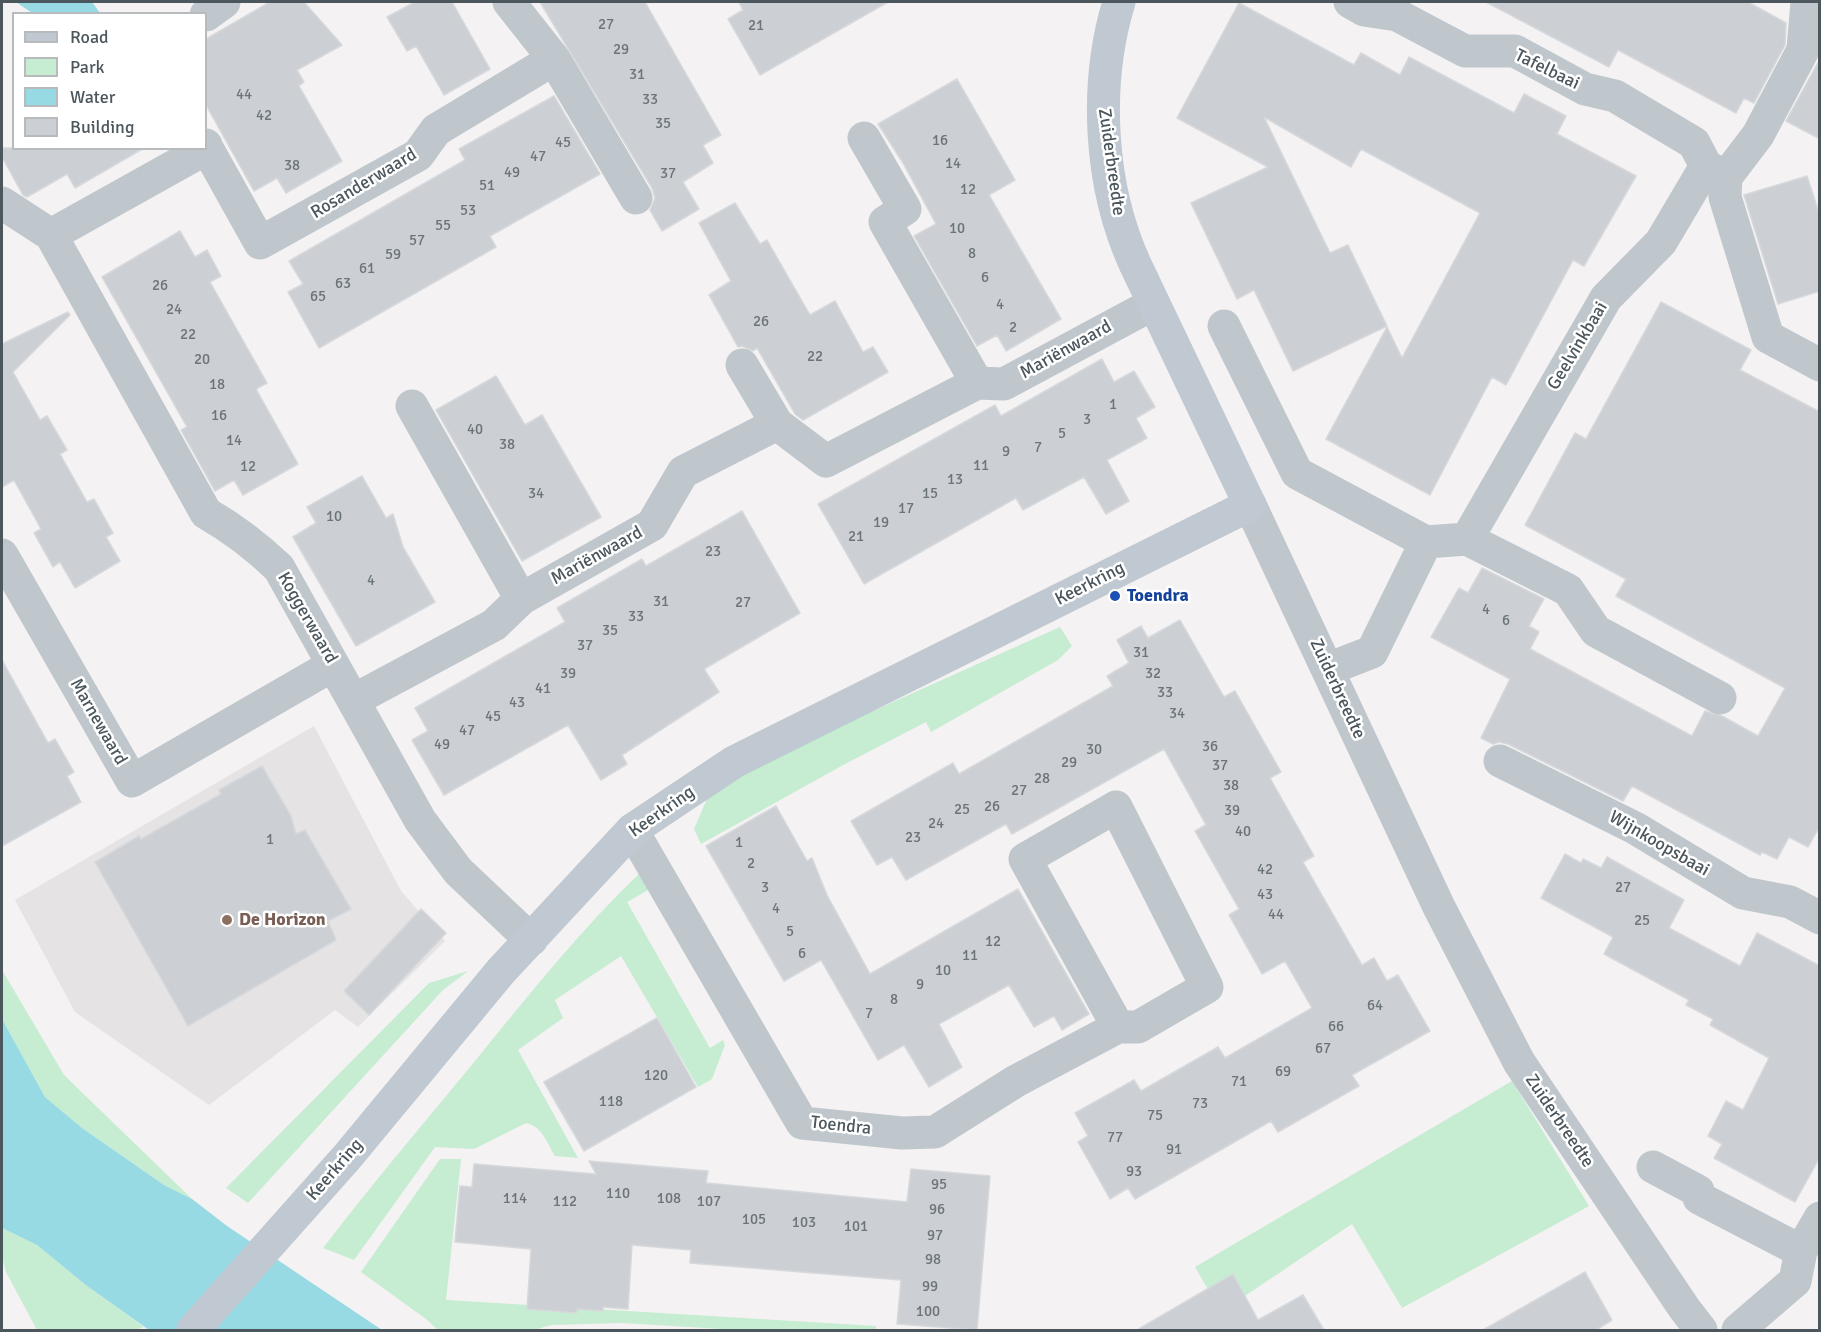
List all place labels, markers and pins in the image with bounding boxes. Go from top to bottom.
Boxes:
place label: Toendra [1127,585,1189,607]
marker: Toendra [1108,589,1122,603]
place label: De Horizon [239,909,326,931]
marker: De Horizon [220,913,234,927]

